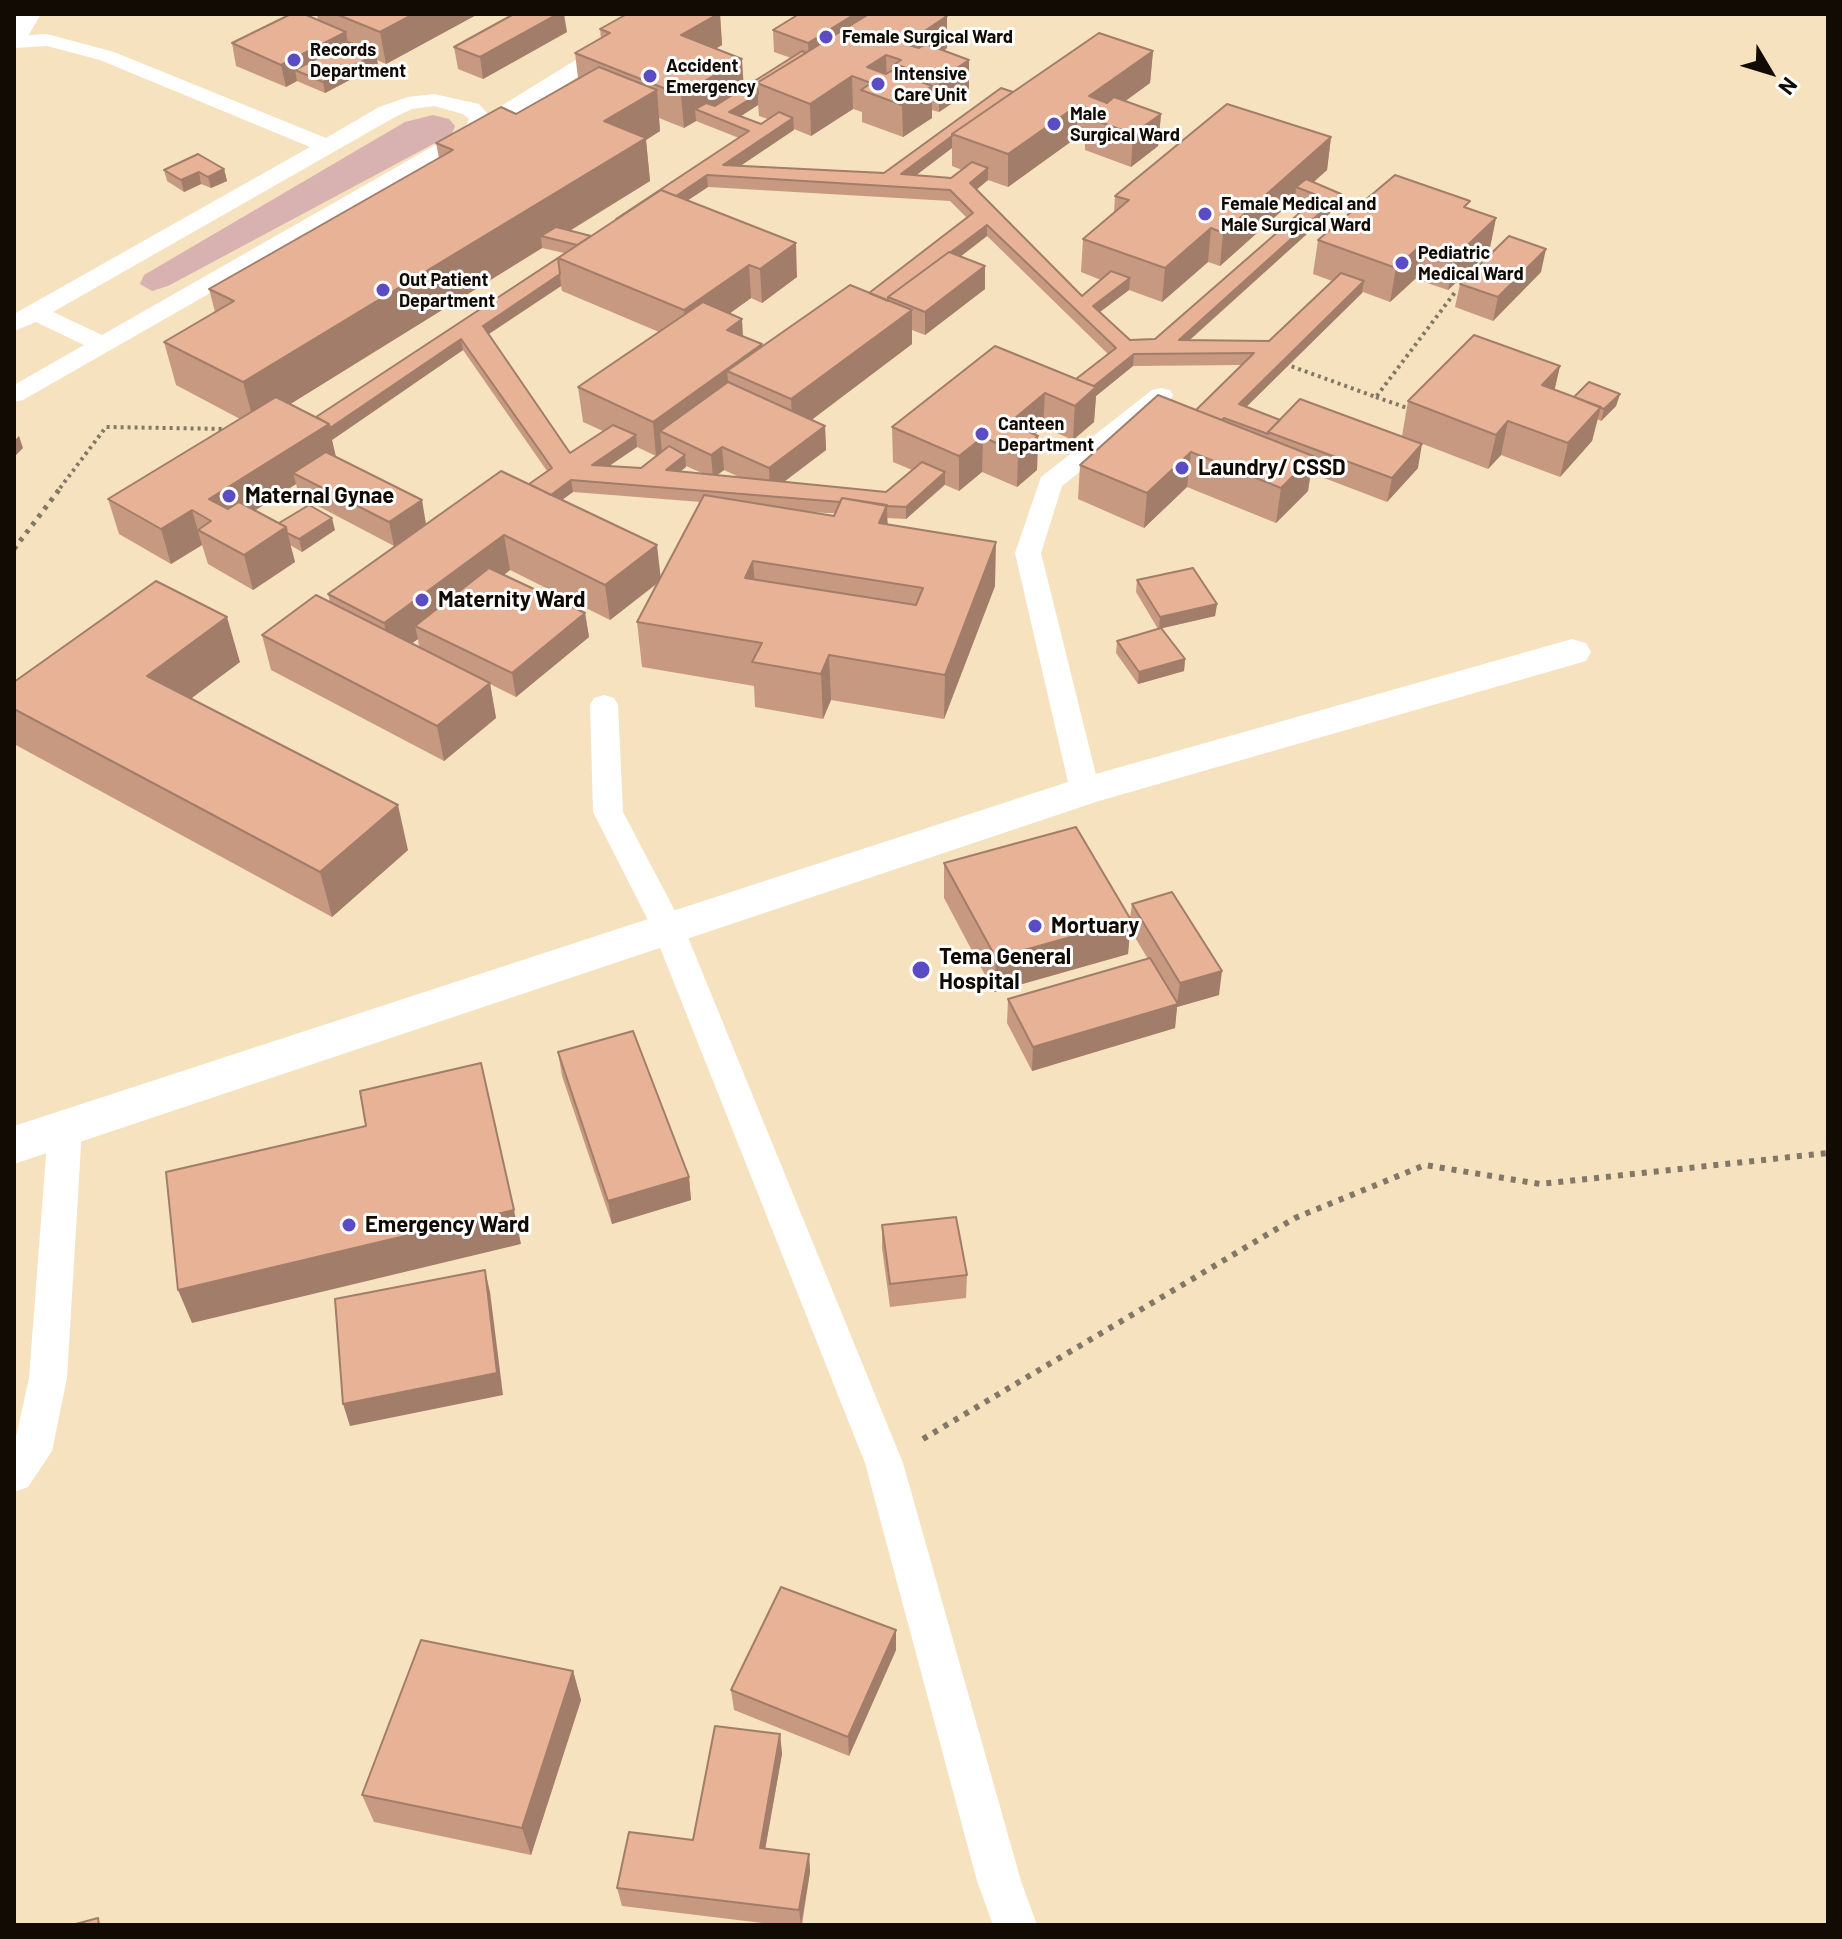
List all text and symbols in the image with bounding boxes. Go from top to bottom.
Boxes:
place label: Female Surgical Ward [842,26,1013,48]
marker: Female Surgical Ward [817,28,835,46]
north arrow [1730,32,1810,112]
place label: Records Department [310,39,406,82]
marker: Records Department [285,51,303,69]
place label: Accident Emergency [666,55,756,98]
place label: Intensive Care Unit [894,63,967,106]
marker: Accident Emergency [641,67,659,85]
text: N [1774,73,1804,101]
marker: Intensive Care Unit [869,75,887,93]
place label: Male Surgical Ward [1070,103,1180,146]
marker: Male Surgical Ward [1045,115,1063,133]
place label: Female Medical and Male Surgical Ward [1221,193,1376,236]
marker: Female Medical and Male Surgical Ward [1196,205,1214,223]
place label: Pediatric Medical Ward [1418,242,1524,284]
marker: Pediatric Medical Ward [1393,254,1411,272]
place label: Out Patient Department [399,269,495,312]
marker: Out Patient Department [374,281,392,299]
place label: Canteen Department [998,413,1094,456]
marker: Canteen Department [973,425,991,443]
place label: Laundry/ CSSD [1198,455,1346,481]
marker: Laundry/ CSSD [1173,459,1191,477]
place label: Maternal Gynae [245,483,394,509]
marker: Maternal Gynae [220,487,238,505]
place label: Maternity Ward [438,587,585,613]
marker: Maternity Ward [413,591,431,609]
place label: Mortuary [1051,913,1139,939]
marker: Mortuary [1026,917,1044,935]
place label: Tema General Hospital [939,944,1071,996]
marker: Tema General Hospital [910,959,932,981]
place label: Emergency Ward [365,1212,529,1238]
marker: Emergency Ward [340,1216,358,1234]

